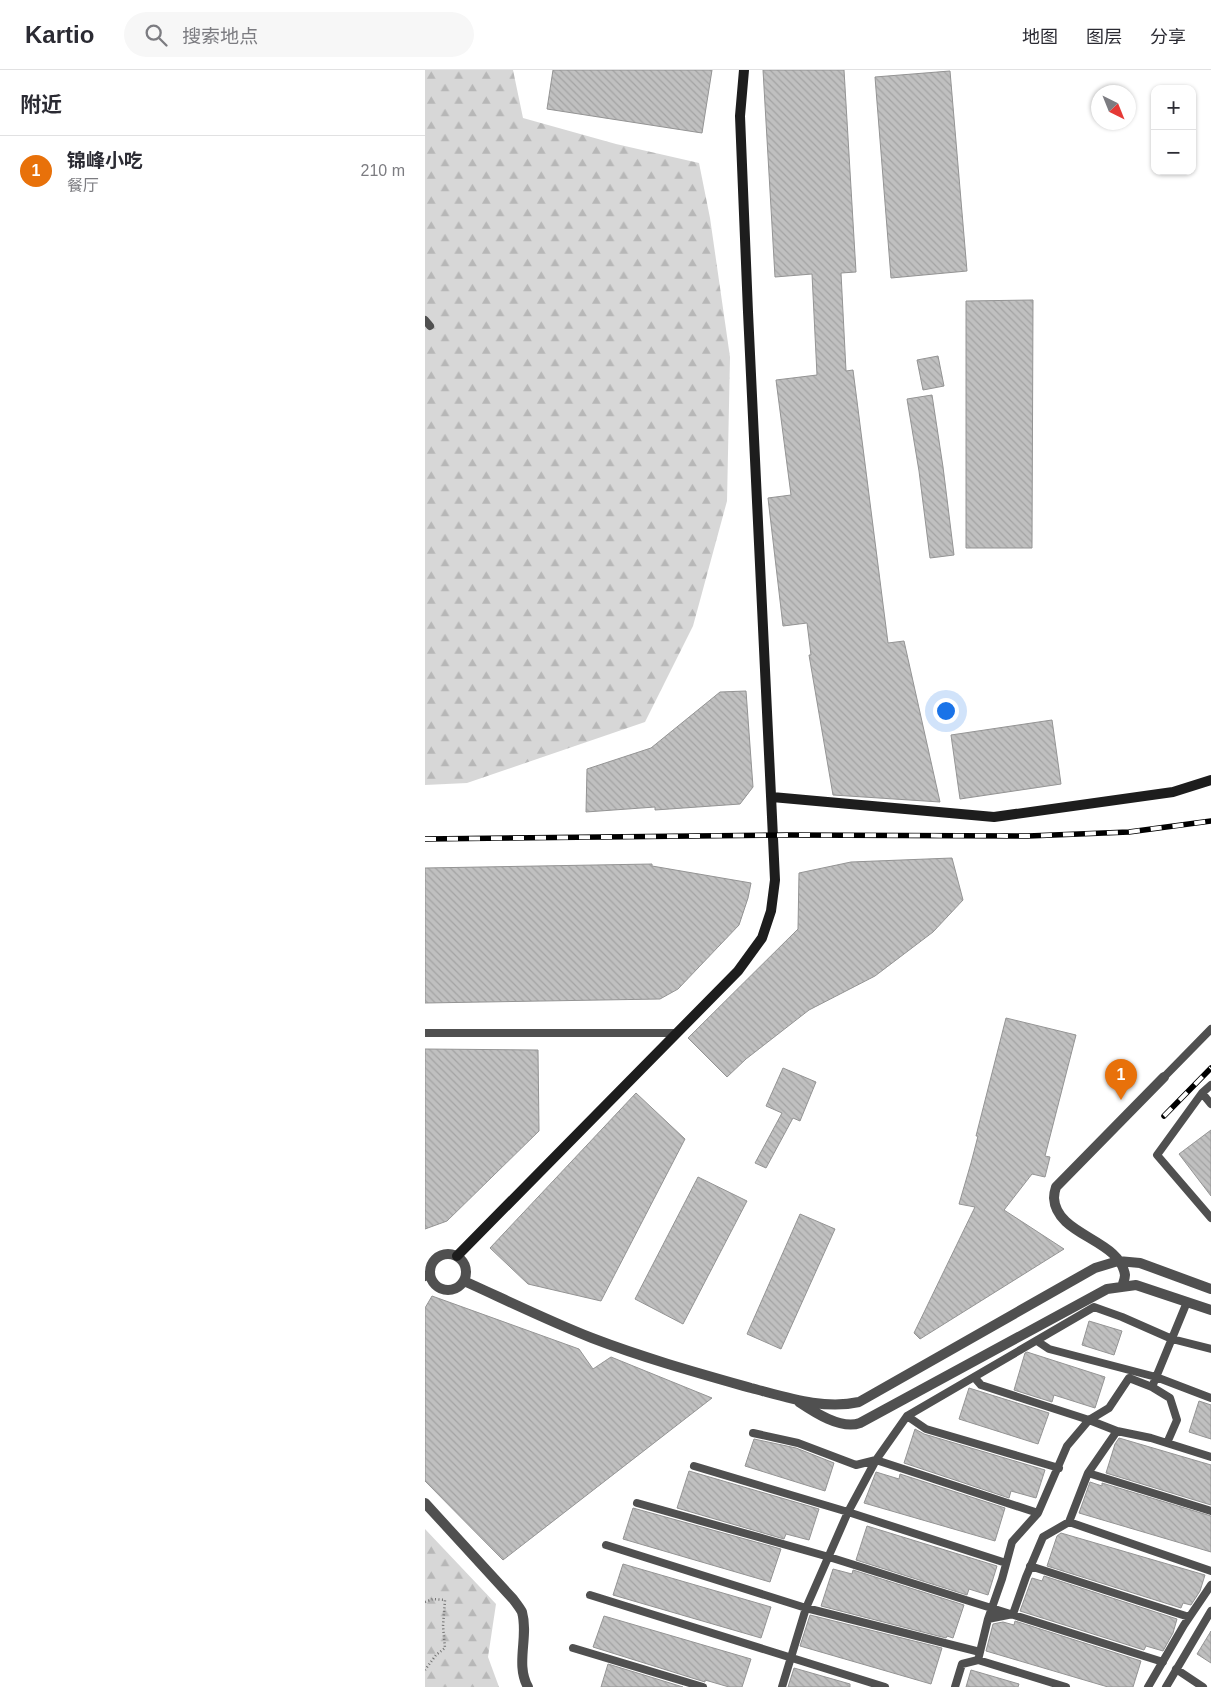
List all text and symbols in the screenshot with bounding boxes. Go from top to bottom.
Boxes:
search box [124,12,474,57]
text: Kartio [25,21,94,48]
icon: search [142,21,170,49]
text: 搜索地点 [182,26,258,47]
text: 地图 [1022,27,1058,47]
text: 图层 [1086,27,1122,47]
text: 分享 [1150,27,1186,47]
north arrow [1091,85,1136,130]
map controls [1151,85,1196,175]
button: + [1151,85,1196,130]
text: 附近 [20,93,62,116]
button: − [1151,130,1196,175]
text: 锦峰小吃 [67,150,143,171]
text: 1 [32,162,40,179]
text: 210 m [361,162,405,179]
text: 餐厅 [67,177,99,194]
your location [933,698,959,724]
pin: 1 [1105,1059,1137,1100]

